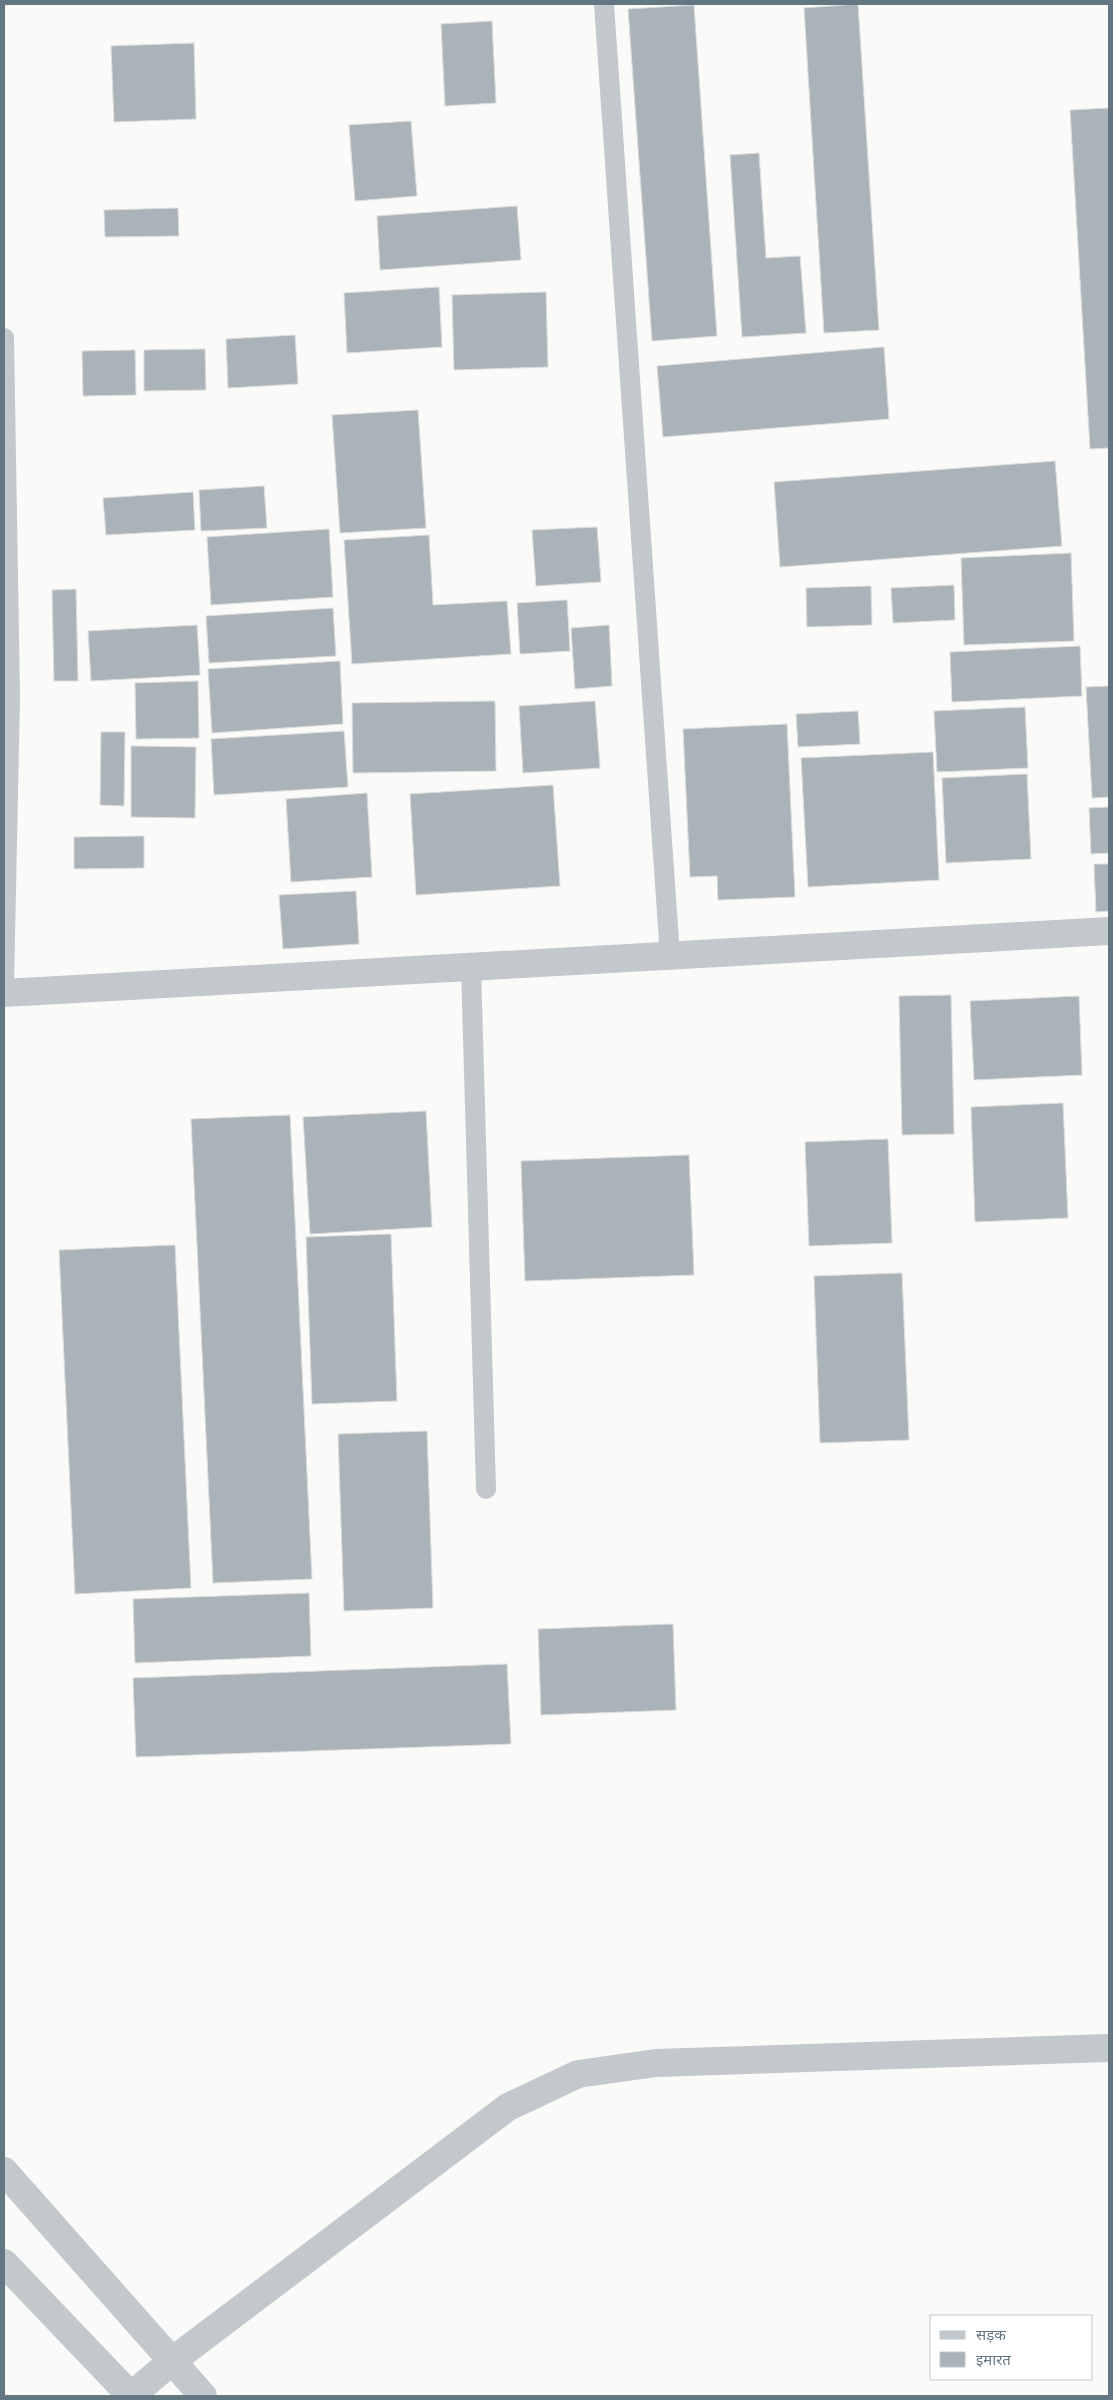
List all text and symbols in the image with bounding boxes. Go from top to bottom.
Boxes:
legend [930,2315,1093,2380]
text: सड़क [976,2325,1006,2345]
text: इमारत [976,2350,1011,2370]

